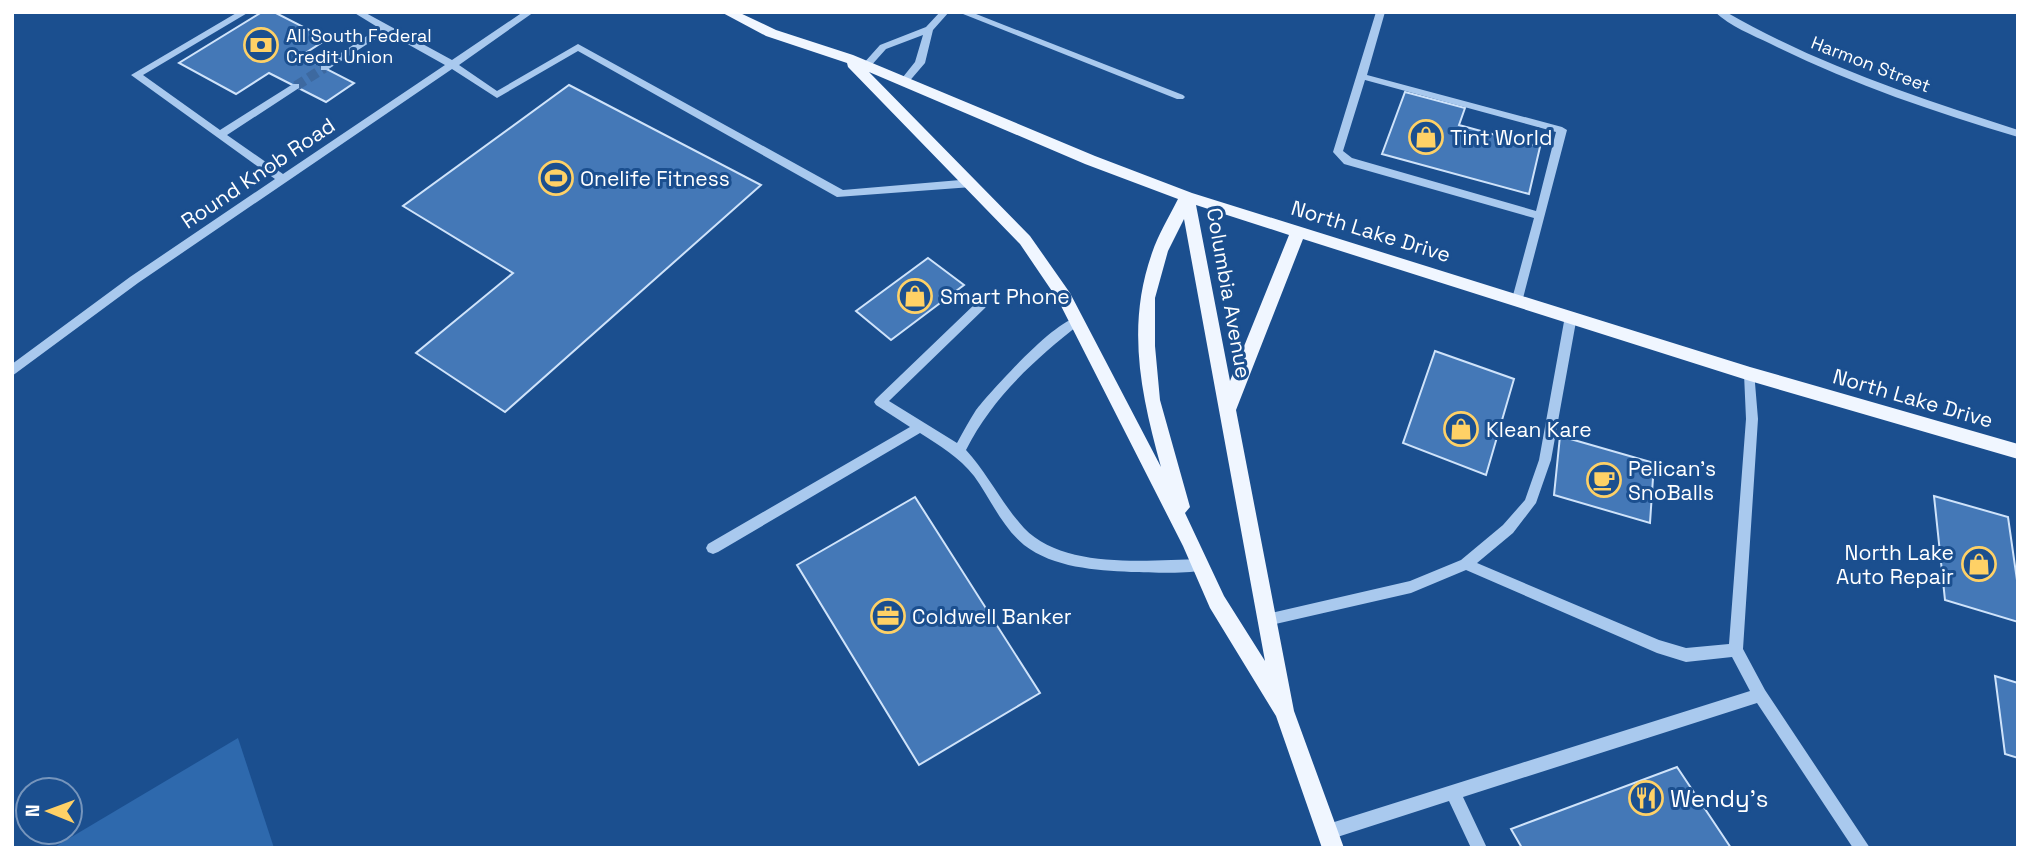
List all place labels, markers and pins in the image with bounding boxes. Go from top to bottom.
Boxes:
place label: All South Federal Credit Union [286,24,432,68]
bank icon: All South Federal Credit Union [242,26,280,64]
shop icon: Tint World [1407,118,1445,156]
place label: Tint World [1450,124,1552,151]
sports icon: Onelife Fitness [537,159,575,197]
place label: Onelife Fitness [580,165,730,192]
shop icon: Smart Phone [896,277,934,315]
place label: Smart Phone [940,283,1070,310]
shop icon: Klean Kare [1442,410,1480,448]
place label: Klean Kare [1486,416,1592,443]
place label: Pelican's SnoBalls [1628,455,1716,506]
cafe icon: Pelican's SnoBalls [1585,461,1623,499]
place label: North Lake Auto Repair [1836,539,1954,590]
shop icon: North Lake Auto Repair [1960,545,1998,583]
office icon: Coldwell Banker [869,597,907,635]
place label: Coldwell Banker [912,603,1072,630]
restaurant icon: Wendy's [1627,779,1665,817]
place label: Wendy's [1670,783,1768,814]

